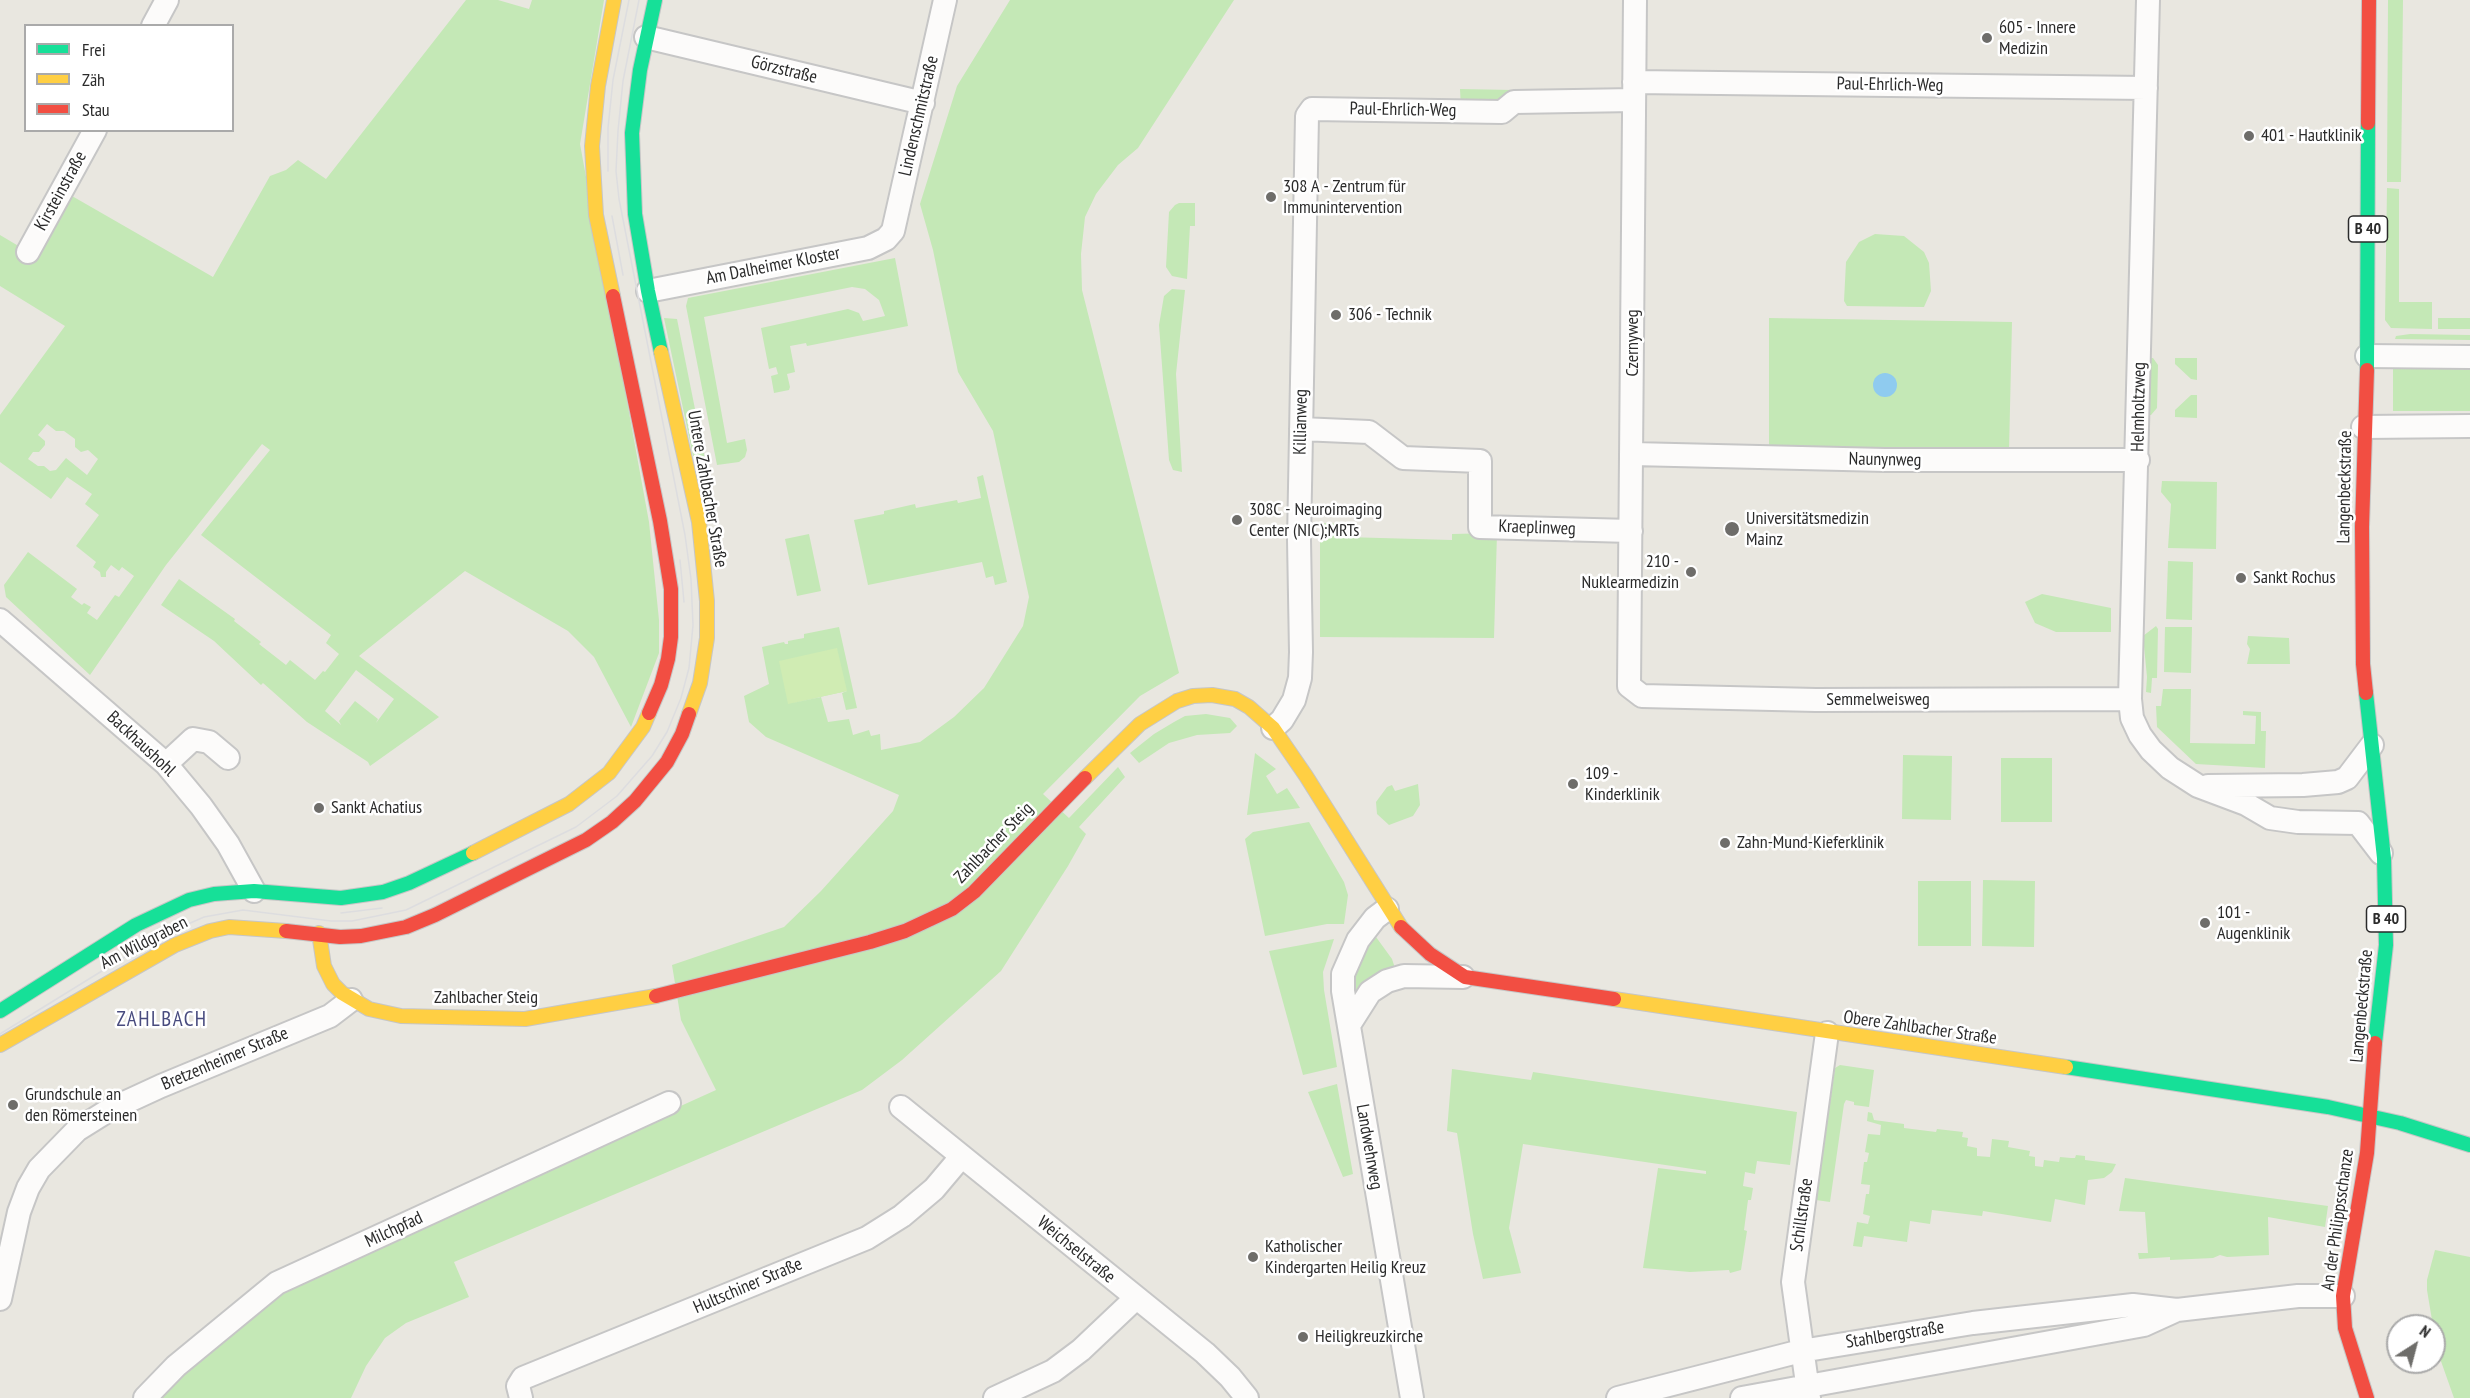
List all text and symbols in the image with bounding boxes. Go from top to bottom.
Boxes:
place label: 605 - Innere Medizin [1999,17,2076,60]
legend [24,24,234,132]
marker: 605 - Innere Medizin [1980,31,1994,45]
text: Frei [82,38,106,61]
street label: Görzstraße [749,51,819,89]
street label: Lindenschmitstraße [895,54,943,178]
text: Zäh [82,68,105,91]
street label: Paul-Ehrlich-Weg [1836,73,1944,97]
text: Stau [82,98,110,121]
street label: Paul-Ehrlich-Weg [1349,98,1457,122]
place label: 401 - Hautklinik [2261,125,2362,147]
marker: 401 - Hautklinik [2242,129,2256,143]
street label: Kirsteinstraße [30,148,92,234]
place label: 308 A - Zentrum für Immunintervention [1283,176,1406,219]
marker: 308 A - Zentrum für Immunintervention [1264,190,1278,204]
road number: B 40 [2348,216,2388,242]
street label: Am Dalheimer Kloster [704,242,842,290]
place label: 306 - Technik [1348,304,1432,326]
marker: 306 - Technik [1329,308,1343,322]
street label: Czernyweg [1622,310,1644,376]
street label: Helmholtzweg [2127,362,2151,452]
street label: Killianweg [1290,389,1312,455]
street label: Untere Zahlbacher Straße [683,409,731,569]
street label: Langenbeckstraße [2333,430,2357,544]
street label: Naunynweg [1848,449,1922,471]
place label: 308C - Neuroimaging Center (NIC);MRTs [1249,499,1382,542]
place label: Universitätsmedizin Mainz [1746,508,1869,550]
marker: 308C - Neuroimaging Center (NIC);MRTs [1230,513,1244,527]
street label: Kraeplinweg [1498,516,1576,540]
marker: Universitätsmedizin Mainz [1723,520,1741,538]
place label: 210 - Nuklearmedizin [1582,551,1679,594]
marker: 210 - Nuklearmedizin [1684,565,1698,579]
place label: Sankt Rochus [2253,567,2335,589]
marker: Sankt Rochus [2234,571,2248,585]
street label: Semmelweisweg [1826,689,1930,711]
street label: Backhaushohl [102,707,180,781]
place label: 109 - Kinderklinik [1585,763,1660,806]
marker: 109 - Kinderklinik [1566,777,1580,791]
place label: Sankt Achatius [331,797,422,819]
street label: Zahlbacher Steig [950,798,1038,888]
marker: Sankt Achatius [312,801,326,815]
place label: Zahn-Mund-Kieferklinik [1737,832,1884,854]
marker: Zahn-Mund-Kieferklinik [1718,836,1732,850]
place label: 101 - Augenklinik [2217,902,2290,944]
road number: B 40 [2366,906,2406,932]
street label: Am Wildgraben [97,912,191,974]
marker: 101 - Augenklinik [2198,916,2212,930]
street label: Langenbeckstraße [2346,949,2378,1063]
street label: Zahlbacher Steig [434,987,538,1009]
district label: ZAHLBACH [116,1007,208,1033]
street label: Obere Zahlbacher Straße [1842,1007,1998,1049]
street label: Bretzenheimer Straße [158,1023,292,1095]
place label: Grundschule an den Römersteinen [25,1084,137,1126]
marker: Grundschule an den Römersteinen [6,1098,20,1112]
street label: Landwehrweg [1351,1103,1387,1191]
street label: An der Philippsschanze [2317,1148,2359,1292]
street label: Schillstraße [1786,1177,1818,1253]
street label: Milchpfad [362,1207,426,1253]
street label: Weichselstraße [1033,1212,1119,1288]
place label: Katholischer Kindergarten Heilig Kreuz [1265,1236,1426,1278]
marker: Katholischer Kindergarten Heilig Kreuz [1246,1250,1260,1264]
street label: Hultschiner Straße [690,1253,806,1319]
north arrow [2386,1314,2446,1374]
street label: Stahlbergstraße [1844,1317,1946,1353]
text: N [2416,1320,2435,1342]
place label: Heiligkreuzkirche [1315,1326,1423,1348]
marker: Heiligkreuzkirche [1296,1330,1310,1344]

